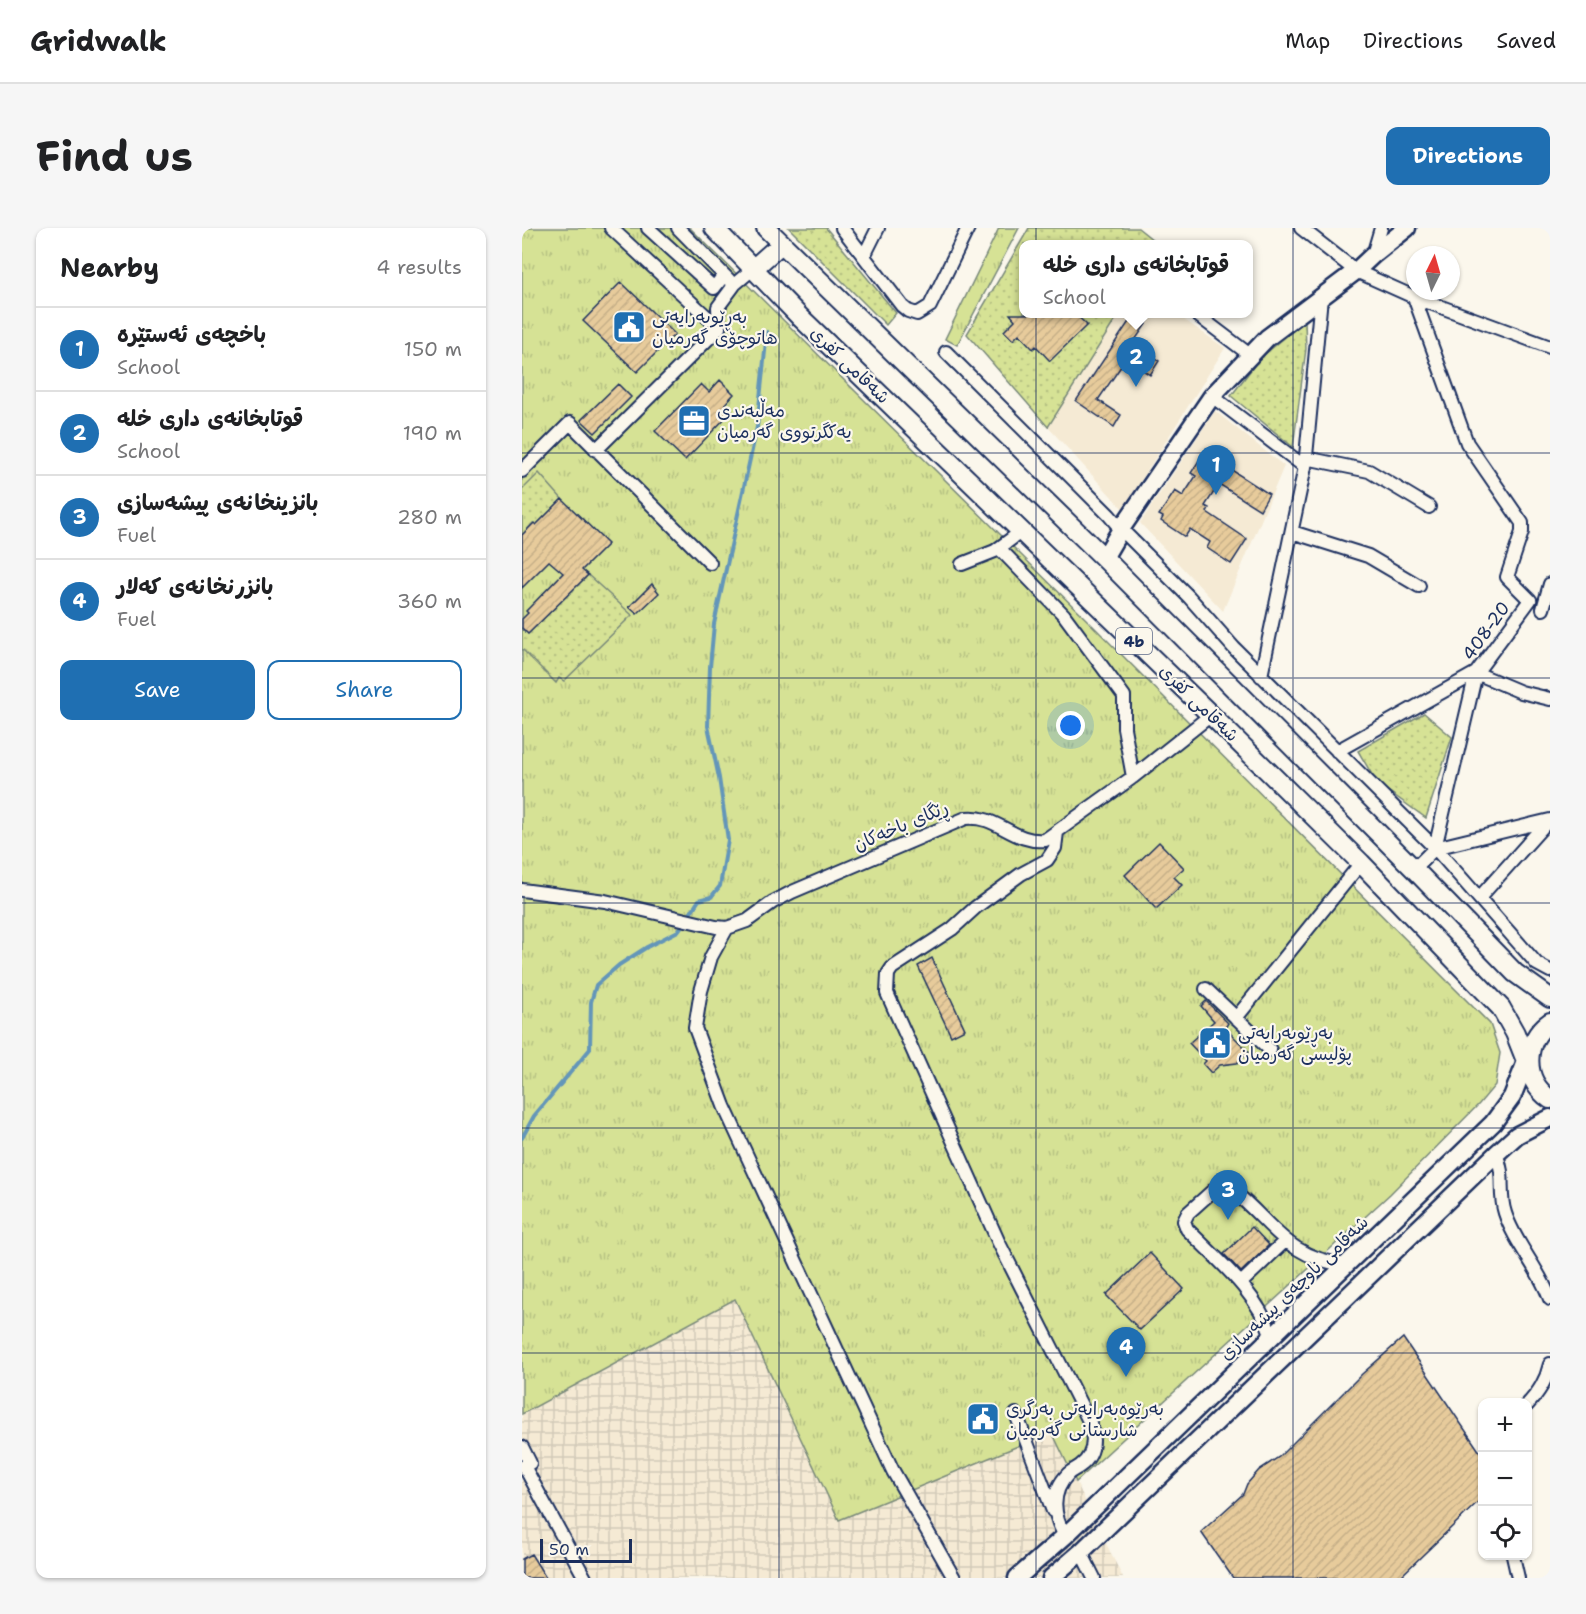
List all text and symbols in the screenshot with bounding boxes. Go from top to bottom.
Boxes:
text: Gridwalk [30,22,167,60]
text: Map [1285,27,1330,55]
text: Directions [1363,27,1463,55]
text: Saved [1496,27,1556,55]
button: Directions [1386,127,1550,185]
text: Find us [36,128,193,184]
popup [1019,240,1253,318]
north arrow [1406,246,1460,300]
text: Nearby [60,250,159,285]
text: قوتابخانەی داری خلە [1043,250,1229,279]
text: 4 results [376,254,462,280]
text: School [1043,284,1106,310]
place label: بەڕێوبەرایەتی هاتوچۆی گەرمیان [652,305,778,350]
public building icon: بەڕێوبەرایەتی هاتوچۆی گەرمیان [611,309,647,345]
text: باخچەی ئەستێرە [117,320,266,349]
street label: شەقامی کفری [805,321,895,409]
text: 1 [75,336,84,362]
text: 150 m [404,336,462,362]
pin: 2 [1116,338,1156,387]
text: School [117,354,180,380]
place label: مەڵبەندی یەکگرتووی گەرمیان [717,398,852,444]
office icon: مەڵبەندی یەکگرتووی گەرمیان [676,403,712,439]
text: قوتابخانەی داری خلە [117,404,303,433]
text: 2 [73,420,87,446]
text: 190 m [403,420,462,446]
text: School [117,438,180,464]
pin: 1 [1196,446,1236,495]
text: بانزینخانەی پیشەسازی [117,488,318,517]
text: 3 [73,504,87,530]
text: 280 m [397,504,462,530]
text: Fuel [117,522,156,548]
text: بانزرنخانەی کەلار [117,572,273,601]
text: 4 [73,588,87,614]
text: 360 m [397,588,462,614]
street label: 408-20 [1457,597,1515,665]
text: Fuel [117,606,156,632]
road number: 4b [1116,628,1152,654]
street label: شەقامی کفری [1154,659,1244,747]
button: Save [60,660,255,720]
button: Share [267,660,462,720]
your location [1056,711,1085,740]
street label: ڕێگای باخەکان [850,795,953,859]
place label: بەڕێوبەرایەتی پۆلیسی گەرمیان [1238,1021,1352,1066]
public building icon: بەڕێوبەرایەتی پۆلیسی گەرمیان [1197,1025,1233,1061]
pin: 3 [1208,1170,1248,1220]
street label: شەقامی ناوچەی پیشەسازی [1214,1210,1374,1366]
pin: 4 [1106,1328,1146,1377]
place label: بەرێوەبەرایەتی بەرگری شارستانی گەرمیان [1006,1397,1164,1442]
map controls [1478,1398,1532,1560]
button: + [1478,1398,1532,1452]
public building icon: بەرێوەبەرایەتی بەرگری شارستانی گەرمیان [965,1401,1001,1437]
button: − [1478,1452,1532,1506]
button: locate [1478,1506,1532,1560]
scale bar [540,1536,632,1564]
text: 50 m [549,1539,589,1560]

